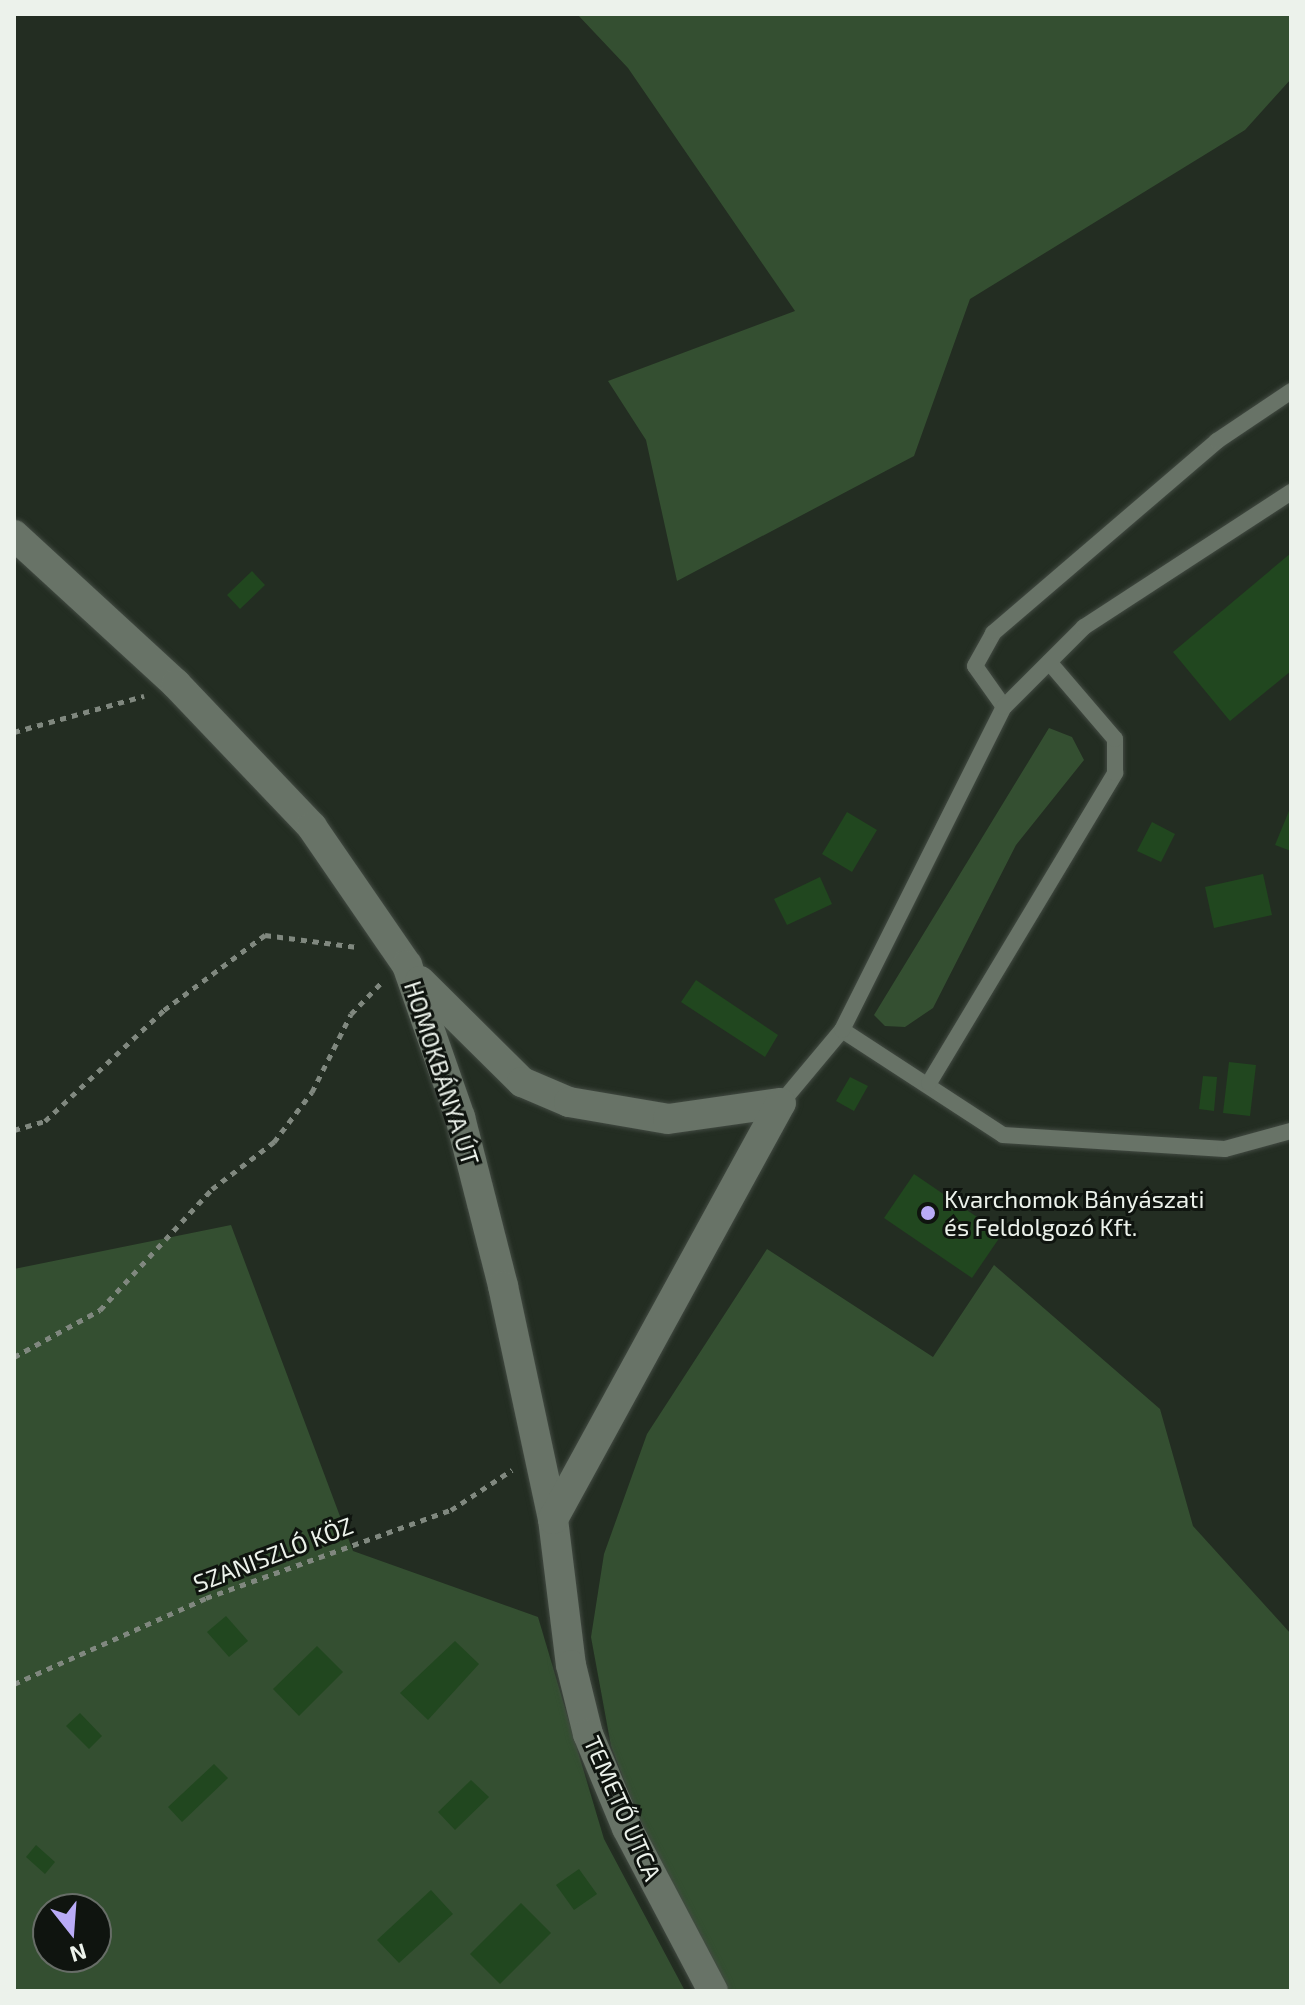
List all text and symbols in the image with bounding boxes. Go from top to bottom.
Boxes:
street label: HOMOKBÁNYA ÚT [399,977,485,1169]
place label: Kvarchomok Bányászati és Feldolgozó Kft. [944,1185,1205,1241]
marker: Kvarchomok Bányászati és Feldolgozó Kft. [919,1204,937,1222]
street label: SZANISZLÓ KÖZ [189,1510,357,1598]
street label: TEMETŐ UTCA [578,1731,668,1885]
north arrow [32,1893,112,1973]
text: N [67,1939,90,1969]

